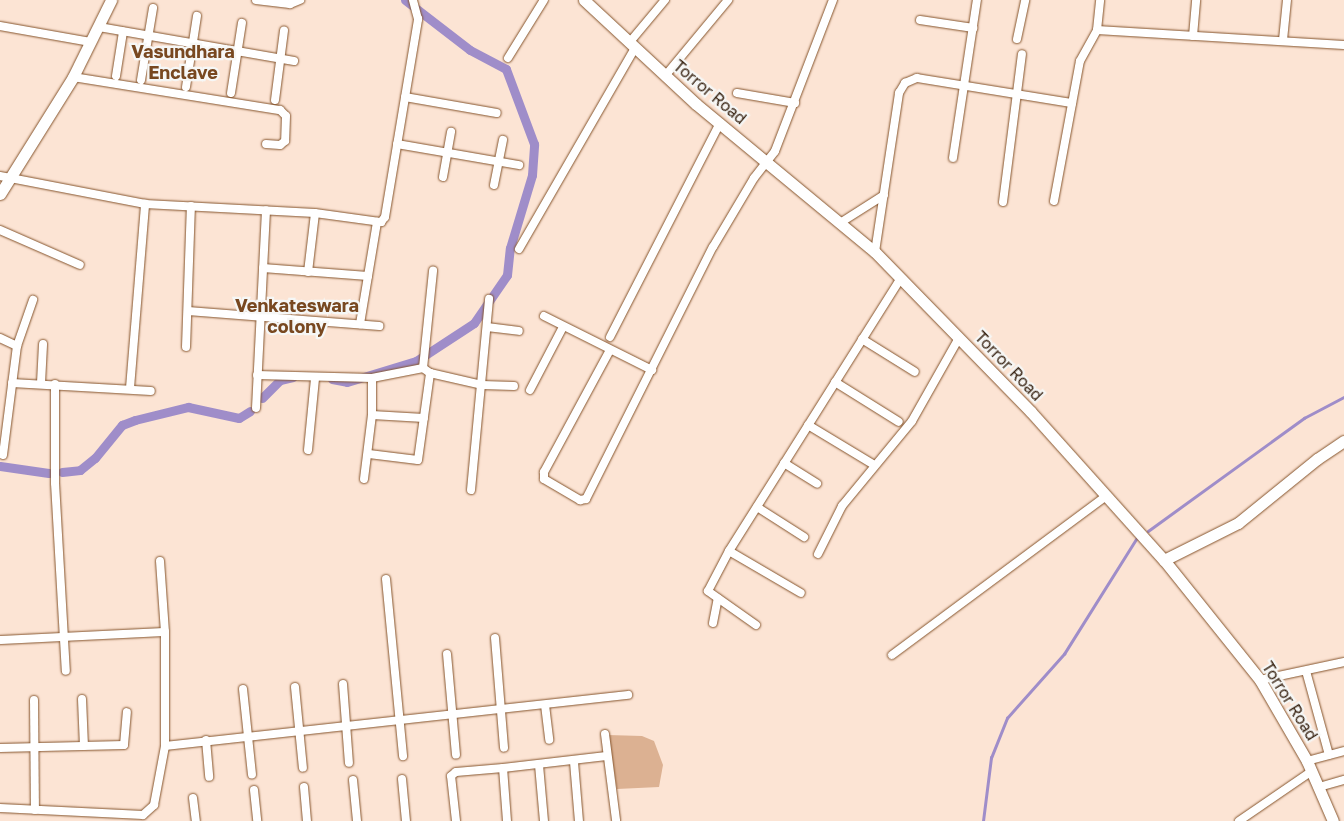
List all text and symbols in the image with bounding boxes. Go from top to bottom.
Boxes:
district label: Vasundhara Enclave [131,41,235,84]
street label: Torror Road [670,56,750,128]
district label: Venkateswara colony [235,295,359,338]
street label: Torror Road [971,327,1047,405]
street label: Torror Road [1258,658,1322,744]

